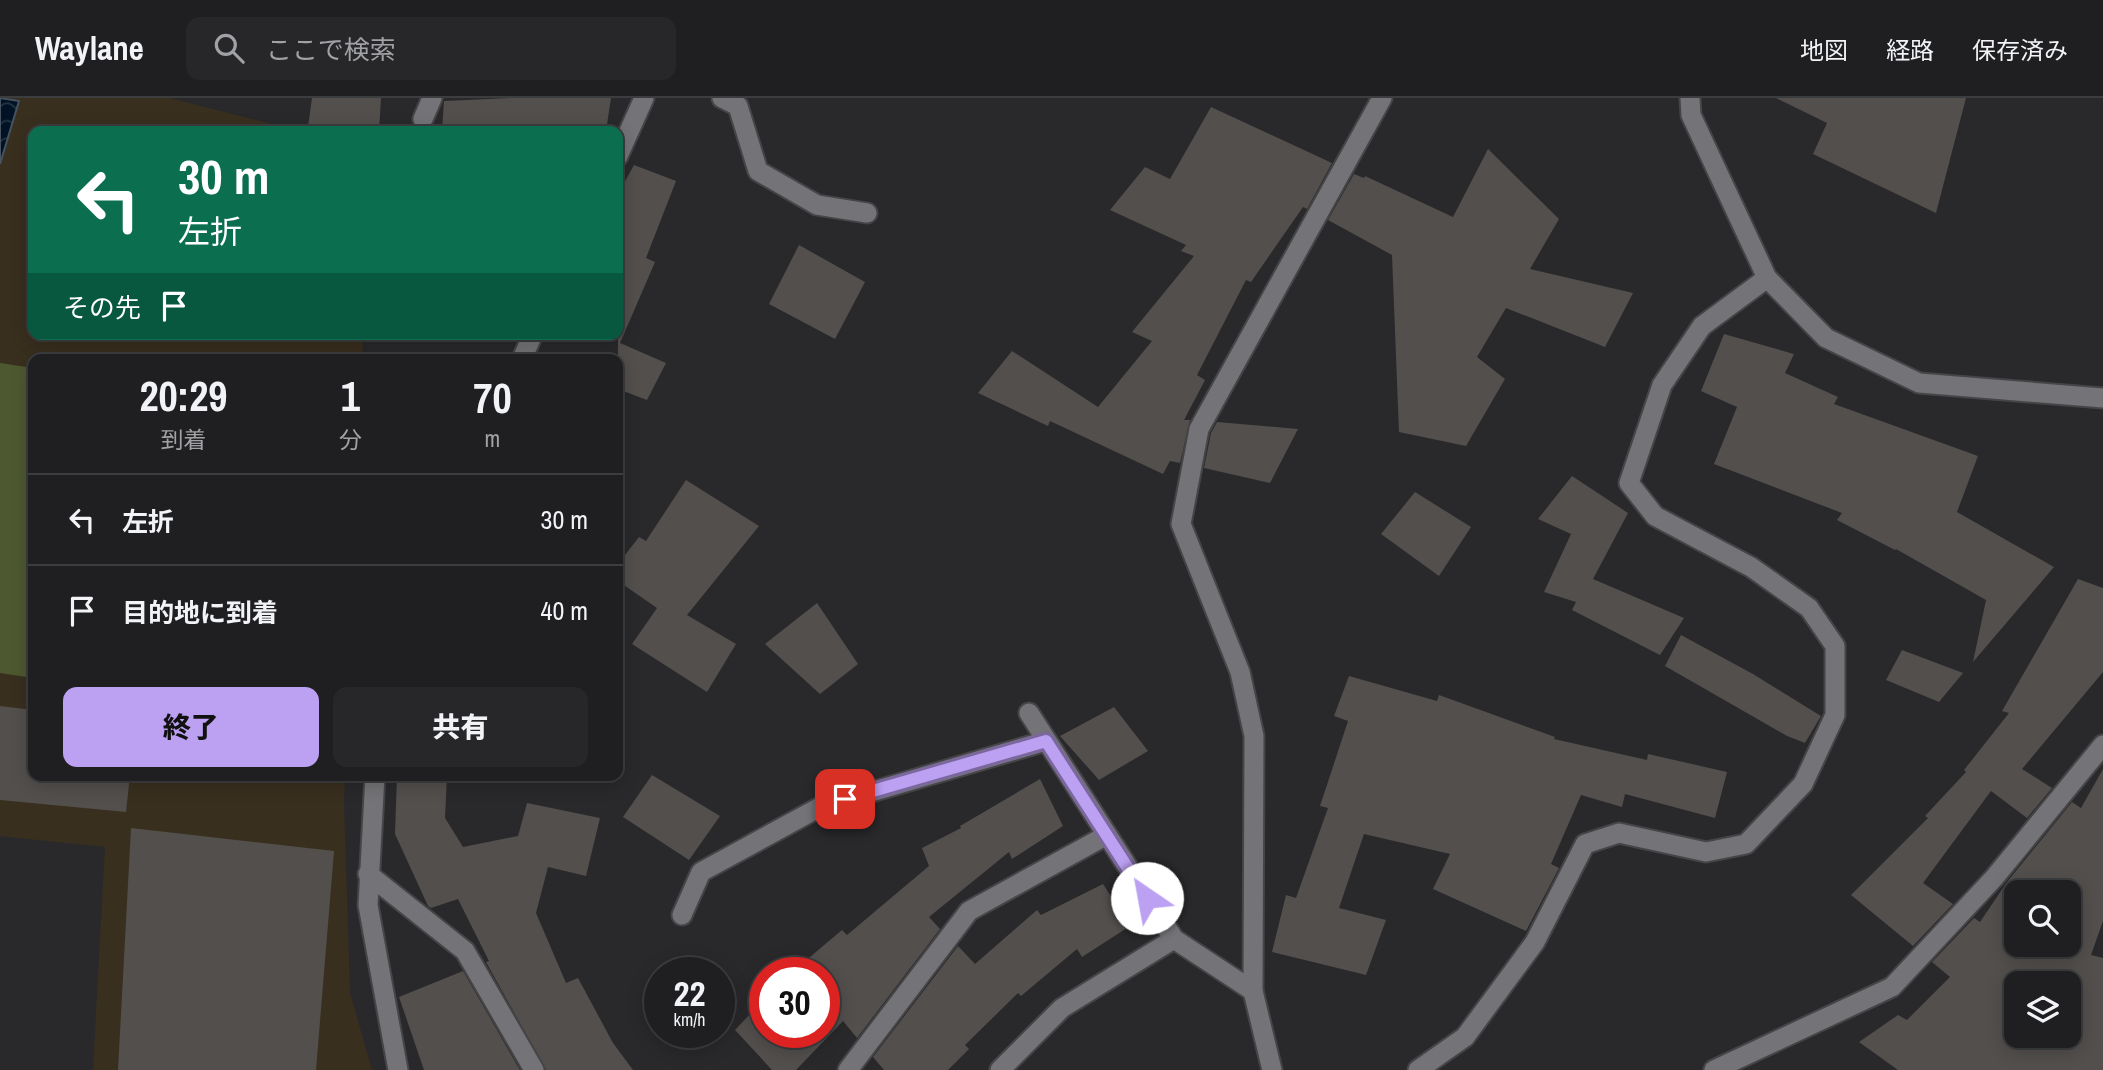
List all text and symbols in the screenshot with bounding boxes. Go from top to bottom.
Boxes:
search box [186,17,676,80]
text: Waylane [35,26,144,70]
icon: search [210,29,248,67]
text: ここで検索 [266,32,396,67]
text: 地図 [1800,34,1848,66]
text: 経路 [1886,34,1934,66]
text: 保存済み [1972,34,2068,66]
text: 30 m [178,143,270,209]
icon: left [63,154,154,245]
text: 左折 [178,210,242,253]
icon: arrive [155,287,193,325]
text: その先 [63,290,141,325]
text: 20:29 [139,368,227,424]
text: 1 [341,368,360,424]
text: 70 [473,370,512,426]
text: m [485,423,500,454]
text: 到着 [160,424,206,455]
text: 分 [339,424,362,455]
icon: left [63,501,101,539]
text: 30 m [541,502,588,537]
text: 左折 [122,504,174,539]
icon: arrive [63,592,101,630]
text: 40 m [541,593,588,628]
text: 目的地に到着 [122,595,278,630]
button: 終了 [63,687,319,767]
button: 共有 [333,687,588,767]
pin [815,769,875,829]
icon: arrive [826,780,864,818]
position arrow [1110,861,1184,935]
map controls [2004,880,2081,1048]
button: search [2004,880,2081,957]
speed limit sign: 30 [749,957,840,1048]
text: 22 [674,970,705,1017]
button: layers [2004,971,2081,1048]
text: km/h [674,1007,706,1032]

